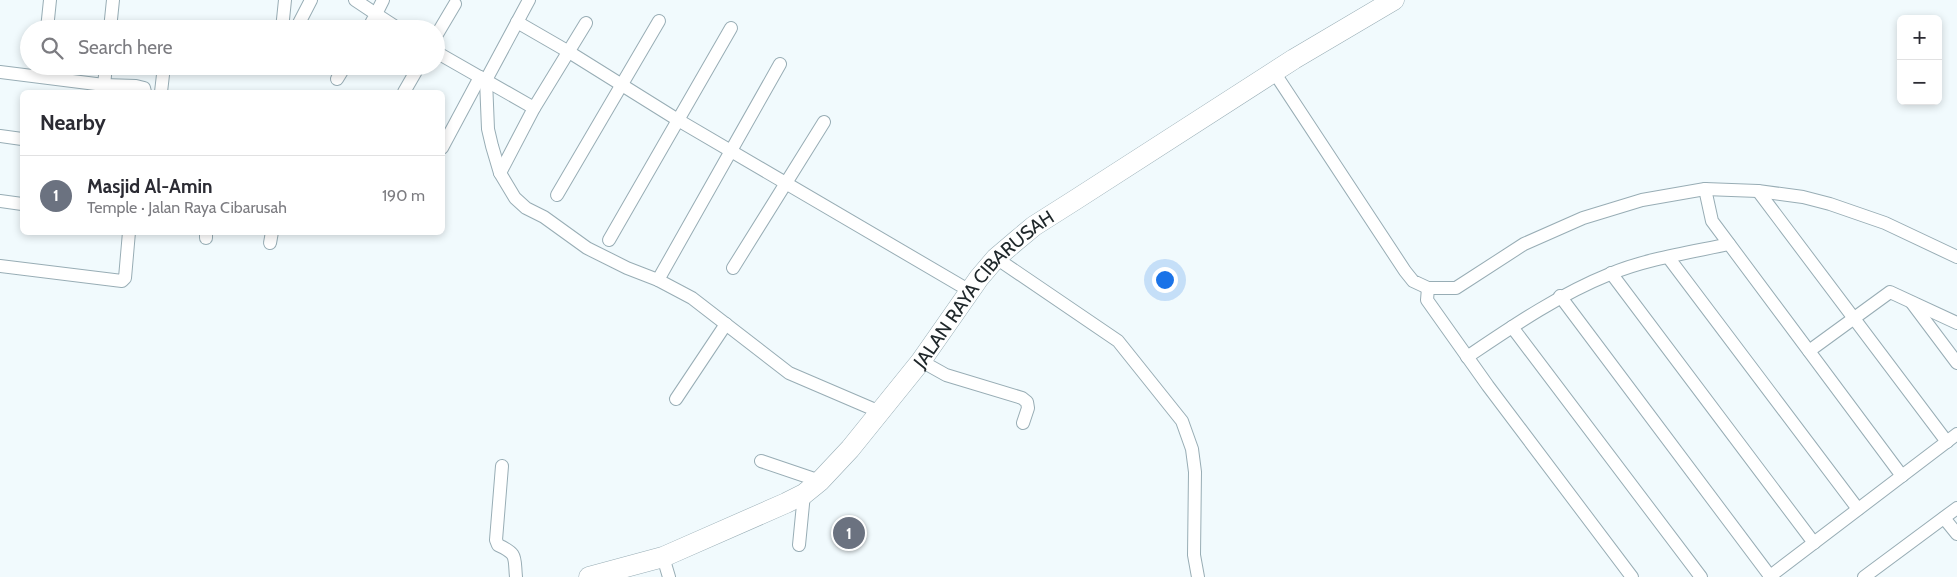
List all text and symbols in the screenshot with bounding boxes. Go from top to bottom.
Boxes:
map controls [1897,15,1942,105]
button: + [1897,15,1942,60]
search box [20,20,445,75]
icon: search [38,34,66,62]
text: Search here [78,36,172,59]
button: − [1897,60,1942,105]
text: Nearby [40,110,106,135]
text: Masjid Al-Amin [87,175,213,198]
text: 1 [53,186,59,205]
text: 190 m [382,186,425,205]
text: Temple · Jalan Raya Cibarusah [87,198,287,217]
street label: JALAN RAYA CIBARUSAH [908,205,1058,374]
your location [1152,267,1178,293]
pin: 1 [833,514,865,552]

